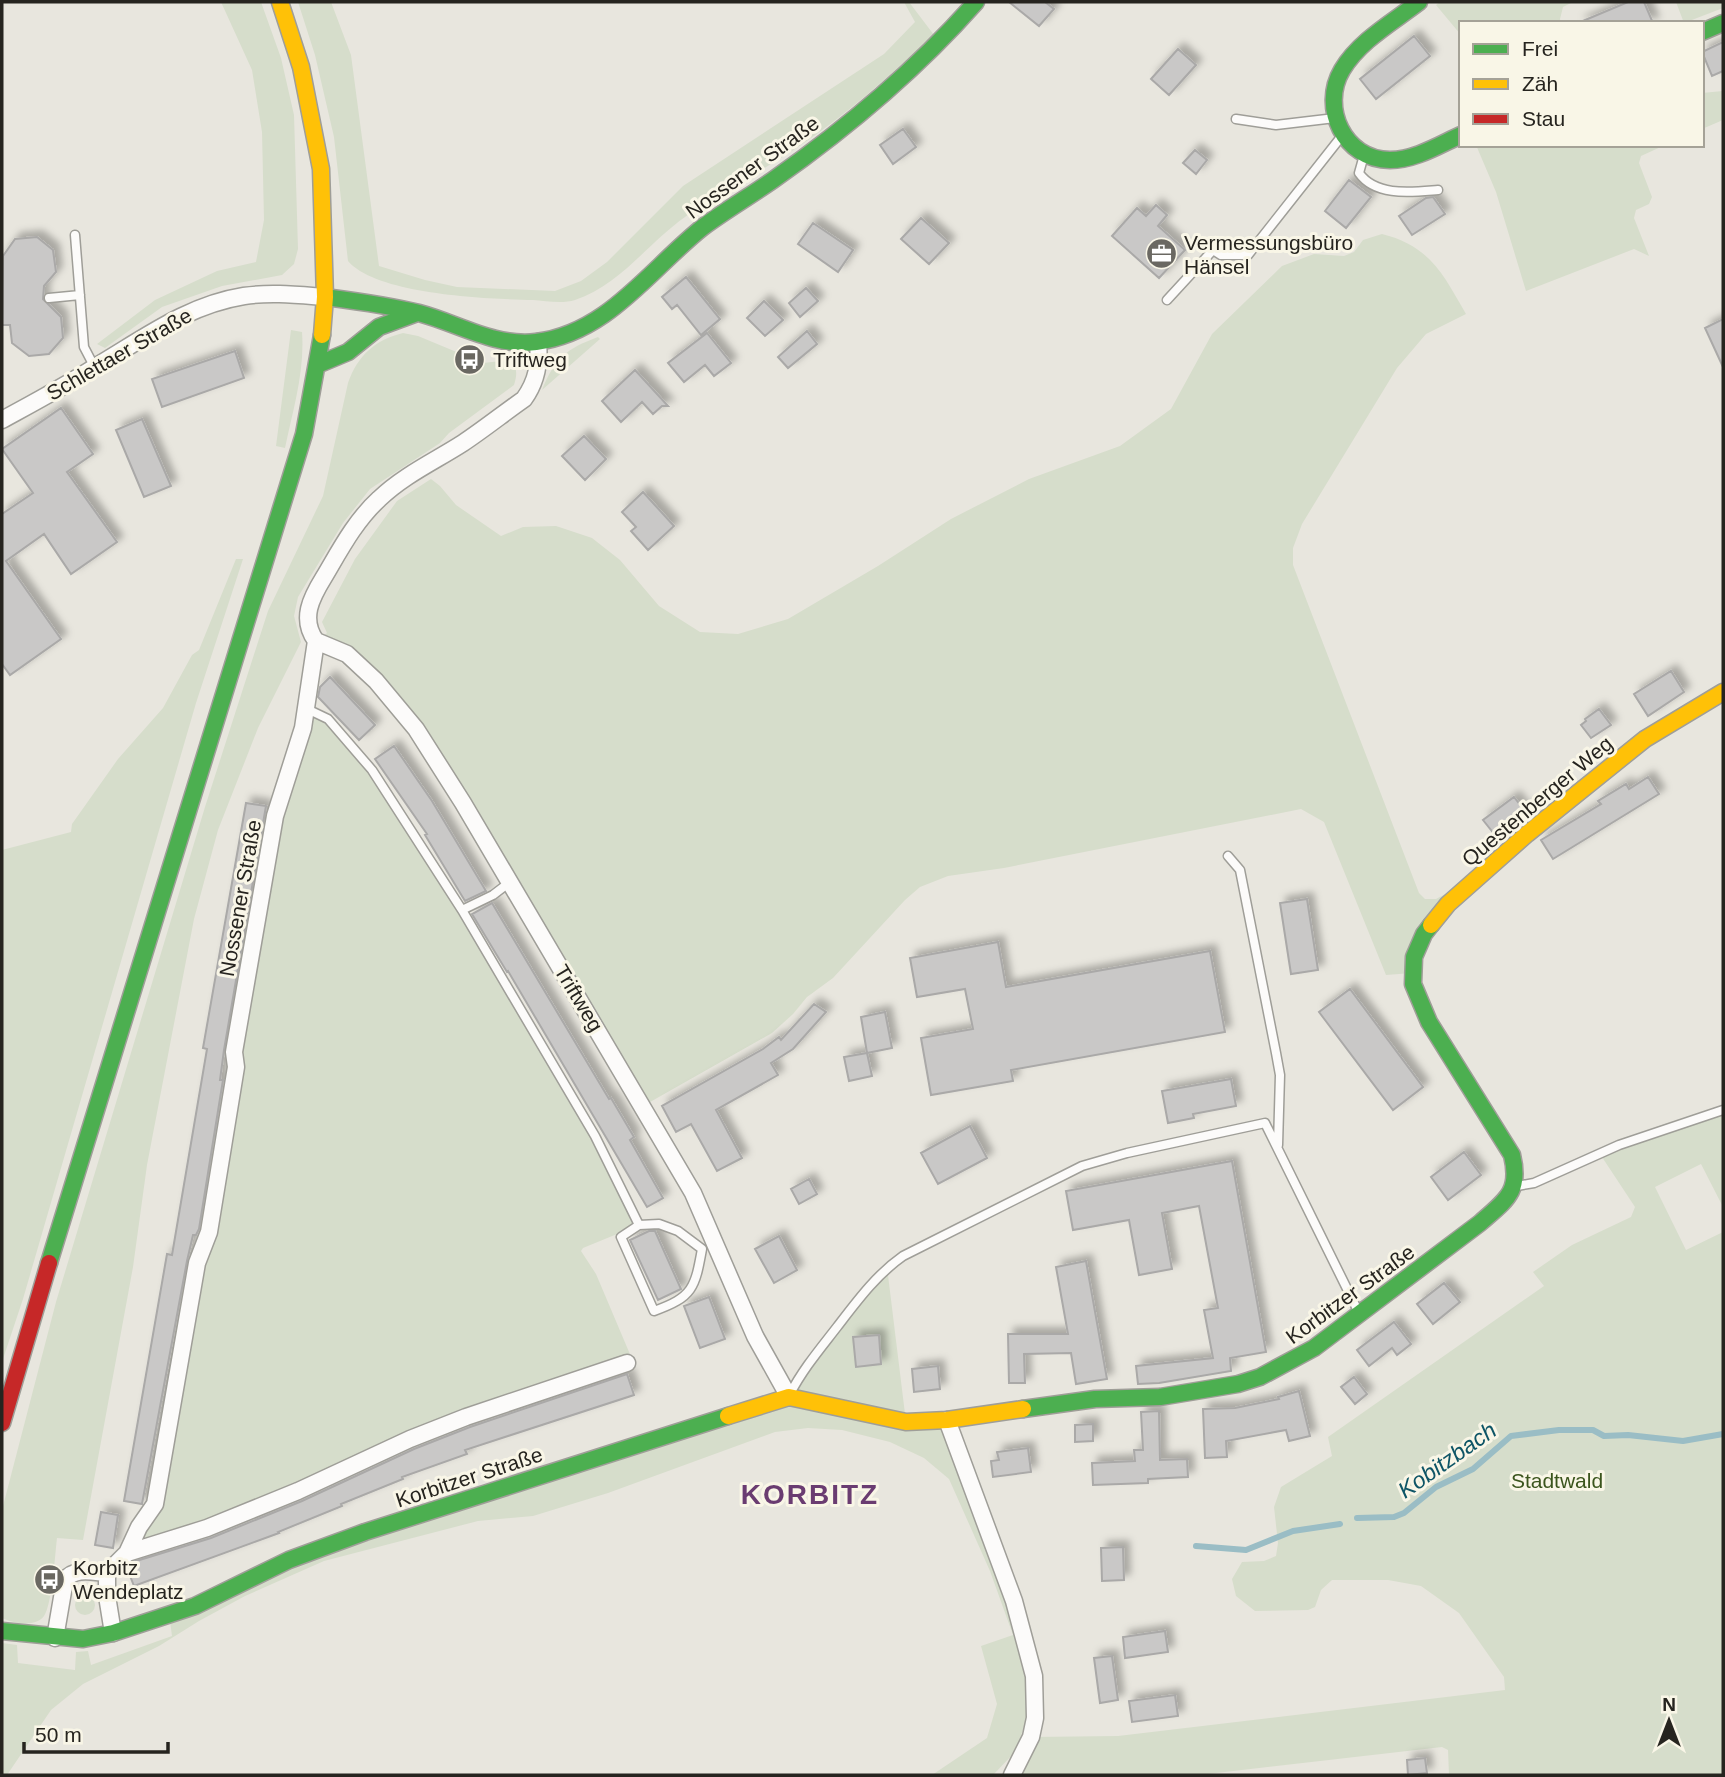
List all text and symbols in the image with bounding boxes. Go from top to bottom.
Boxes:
legend [1459,21,1704,147]
text: Frei [1522,37,1558,60]
text: Zäh [1522,72,1558,95]
text: Stau [1522,107,1565,130]
street label: Nossener Straße [681,111,823,223]
place label: Vermessungsbüro Hänsel [1184,231,1353,278]
office icon: Vermessungsbüro Hänsel [1144,237,1178,271]
street label: Schlettaer Straße [42,303,196,405]
bus stop icon: Triftweg [453,342,487,376]
place label: Triftweg [493,348,567,371]
street label: Questenberger Weg [1457,732,1617,870]
street label: Nossener Straße [215,818,265,978]
street label: Triftweg [550,960,608,1036]
street label: Korbitzer Straße [1281,1240,1419,1348]
water label: Kobitzbach [1393,1417,1501,1503]
street label: Korbitzer Straße [393,1442,545,1512]
park label: Stadtwald [1511,1469,1603,1492]
district label: KORBITZ [741,1479,879,1510]
place label: Korbitz Wendeplatz [73,1556,184,1603]
bus stop icon: Korbitz Wendeplatz [33,1562,67,1596]
north arrow [1634,1686,1704,1756]
text: N [1662,1694,1676,1715]
scale bar [24,1710,168,1754]
text: 50 m [35,1723,82,1746]

